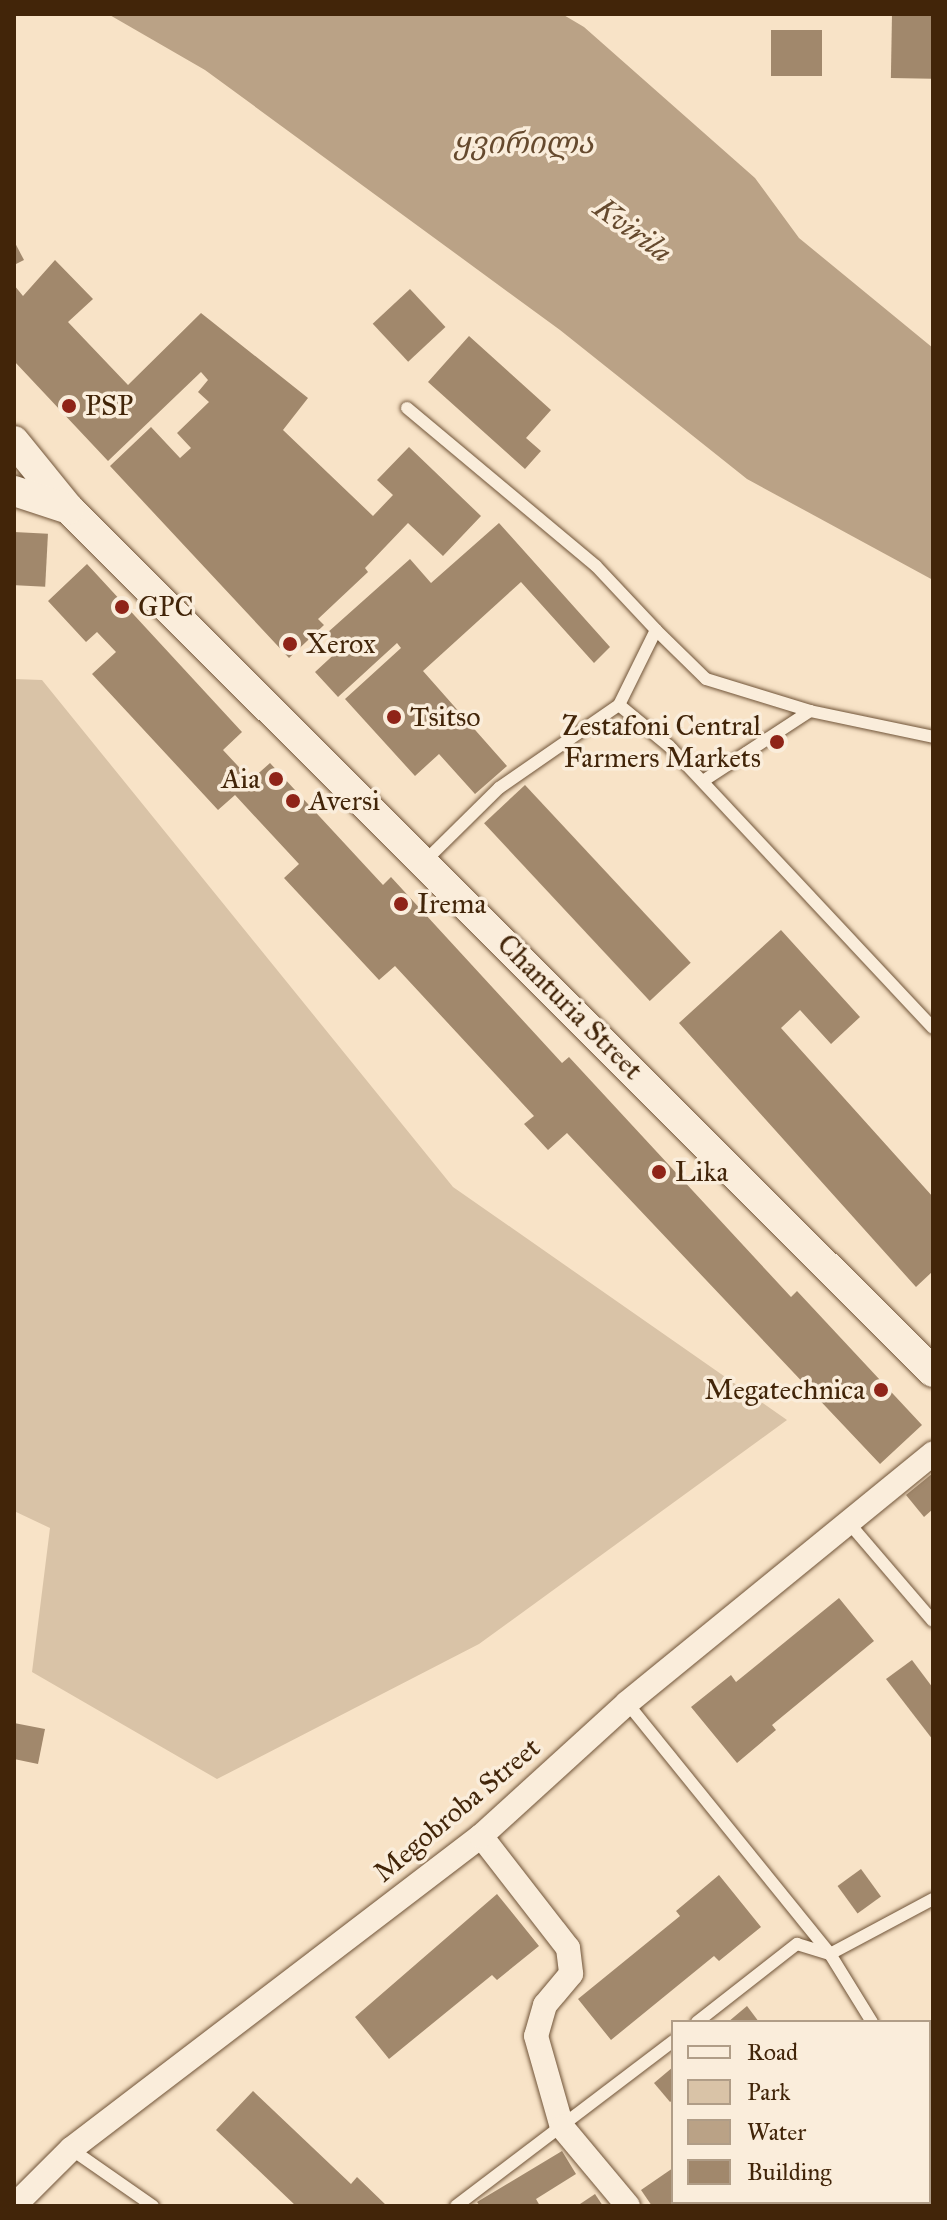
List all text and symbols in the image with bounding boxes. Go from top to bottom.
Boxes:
water label: ყვირილა [453,125,593,161]
water label: Kvirila [587,190,679,270]
place label: PSP [85,389,133,423]
marker: PSP [60,397,78,415]
place label: GPC [138,590,194,624]
marker: GPC [113,598,131,616]
place label: Xerox [306,627,376,661]
marker: Xerox [281,635,299,653]
place label: Tsitso [410,700,481,734]
marker: Tsitso [385,708,403,726]
place label: Zestafoni Central Farmers Markets [562,709,761,775]
marker: Zestafoni Central Farmers Markets [768,733,786,751]
place label: Aia [222,762,260,796]
marker: Aia [267,770,285,788]
place label: Aversi [309,784,380,818]
marker: Aversi [284,792,302,810]
place label: Irema [417,887,486,921]
marker: Irema [392,895,410,913]
street label: Chanturia Street [490,927,650,1087]
place label: Lika [675,1155,728,1189]
marker: Lika [650,1163,668,1181]
place label: Megatechnica [705,1373,865,1407]
marker: Megatechnica [872,1381,890,1399]
street label: Megobroba Street [367,1731,547,1889]
legend [671,2020,931,2204]
text: Road [747,2037,798,2067]
text: Park [747,2077,790,2107]
text: Water [747,2117,806,2147]
text: Building [747,2157,832,2187]

